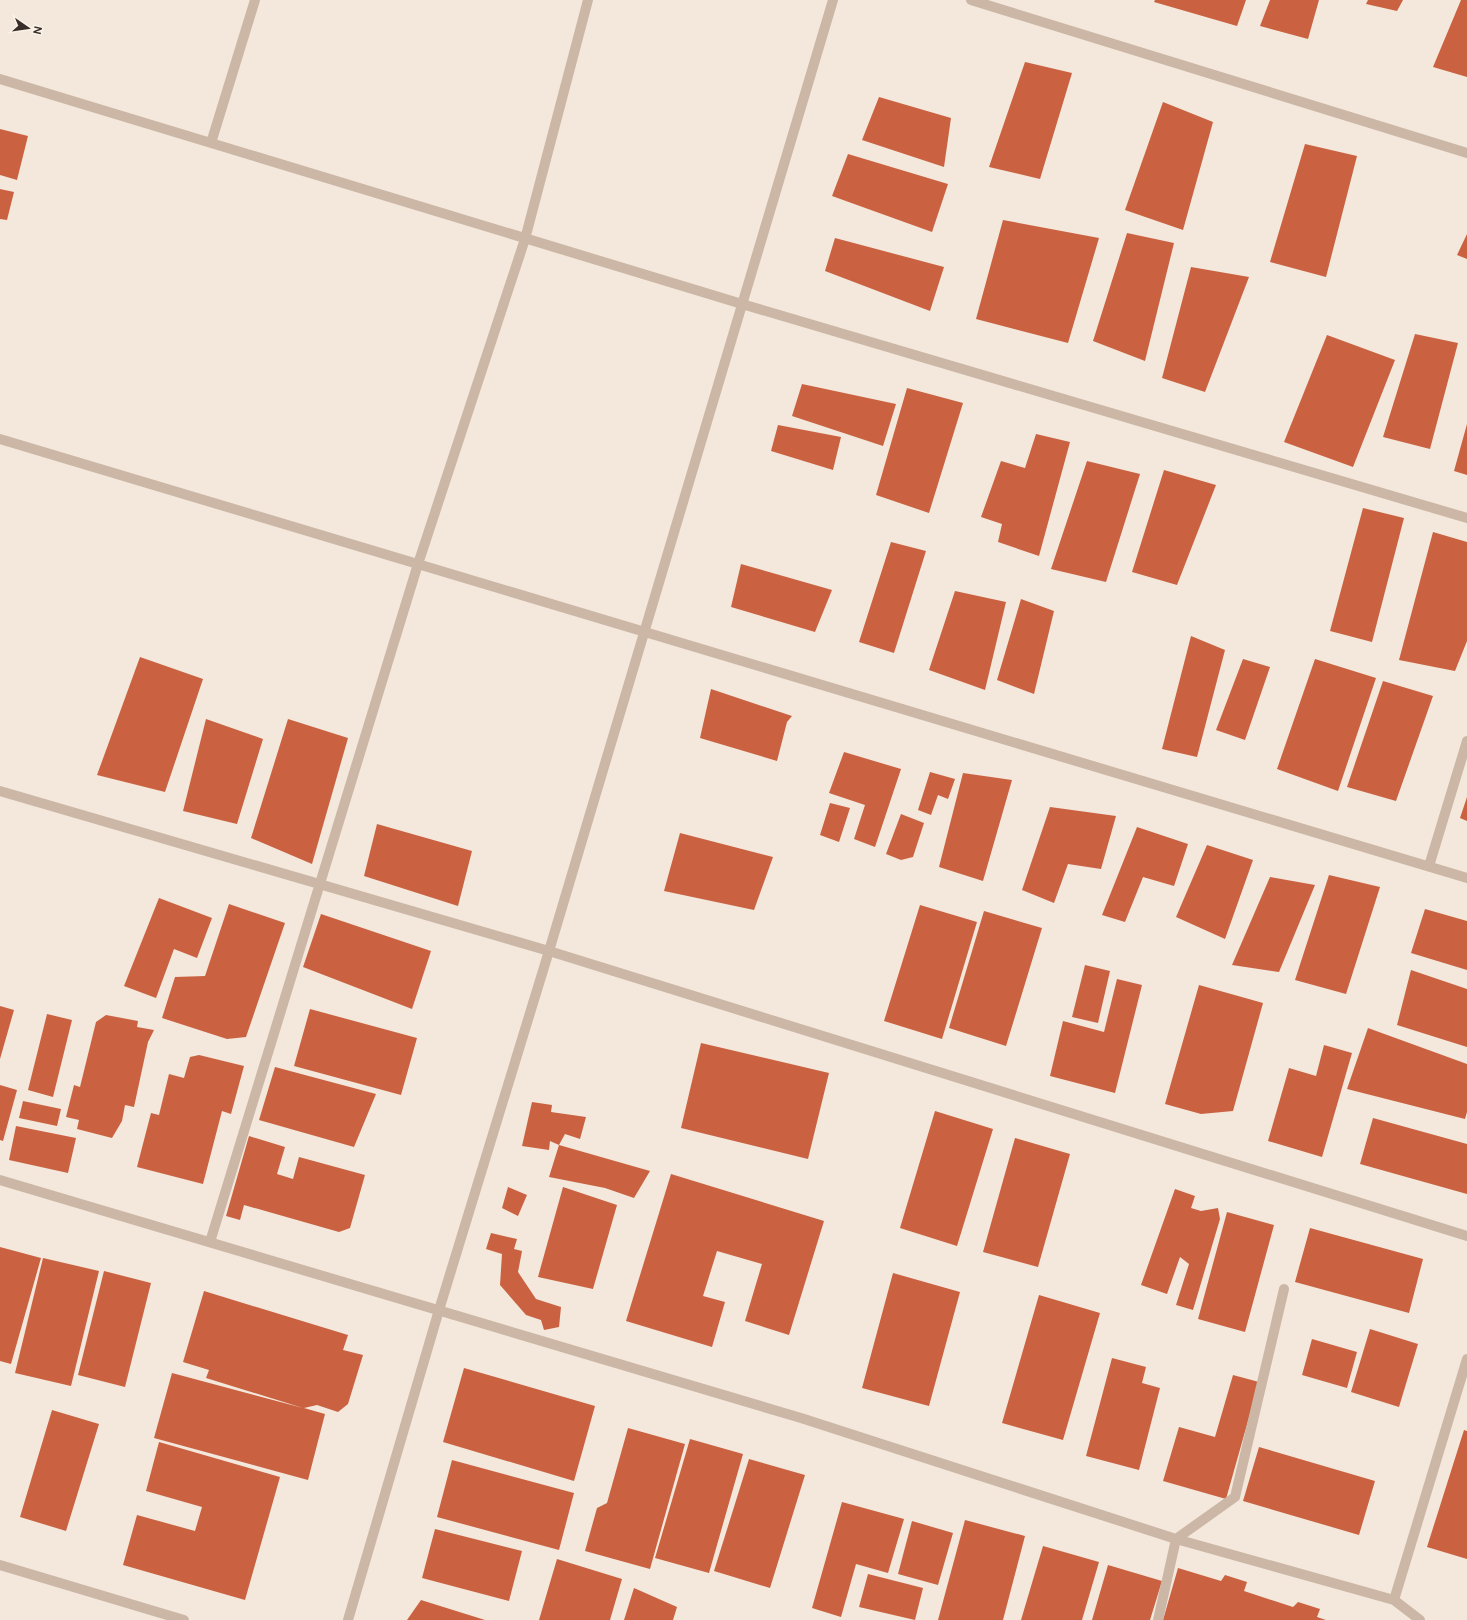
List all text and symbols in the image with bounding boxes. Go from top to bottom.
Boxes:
north arrow [8,8,48,48]
text: N [30,25,45,36]

